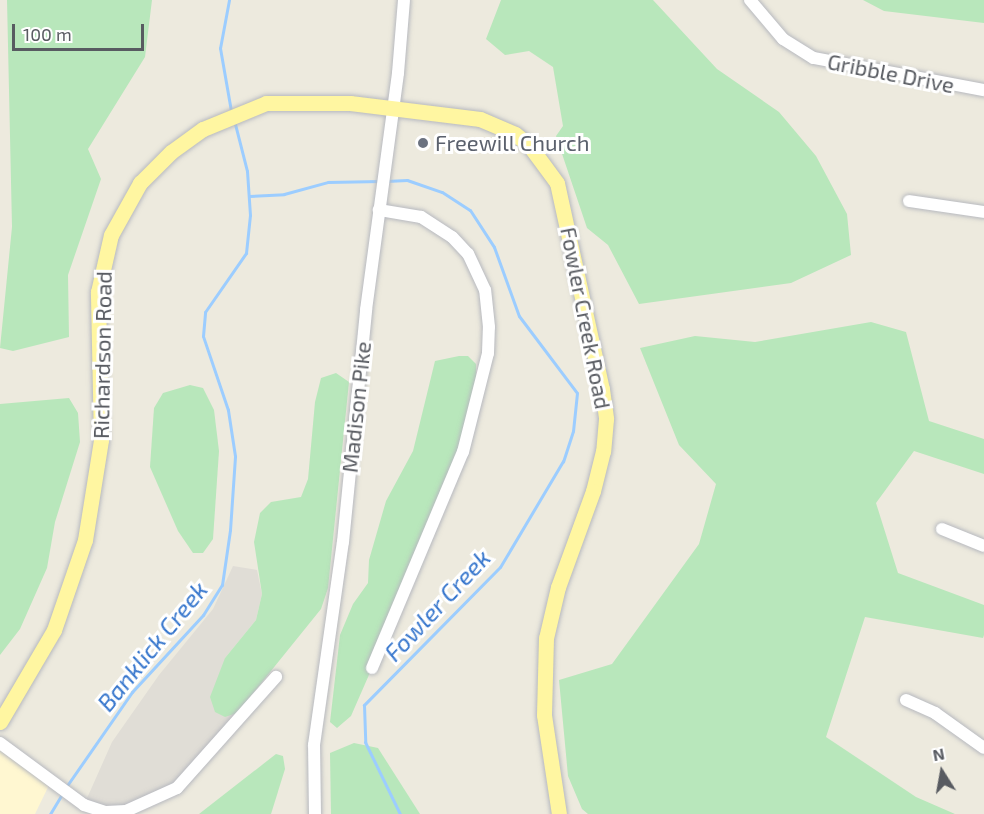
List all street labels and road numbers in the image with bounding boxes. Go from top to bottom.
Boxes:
street label: Gribble Drive [825,48,957,98]
street label: Fowler Creek Road [555,224,617,412]
street label: Richardson Road [87,271,117,439]
street label: Madison Pike [336,340,376,474]

